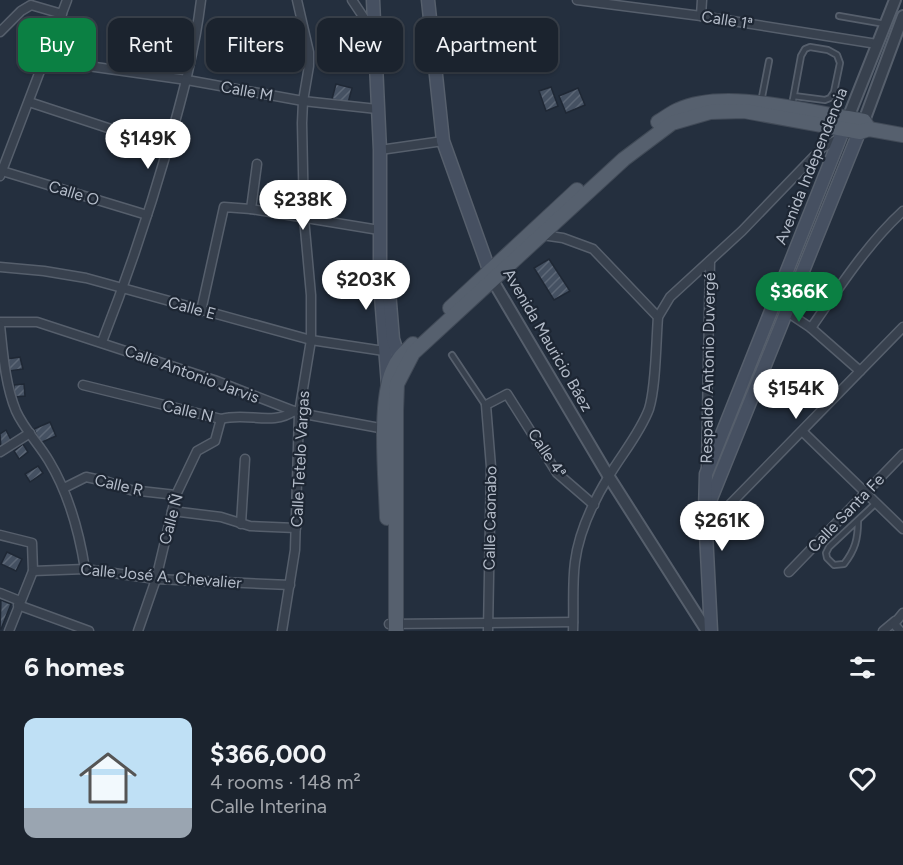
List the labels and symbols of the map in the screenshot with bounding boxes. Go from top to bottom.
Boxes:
street label: Calle 1ª [700,7,754,33]
street label: Calle M [219,77,275,105]
street label: Avenida Independencia [771,85,851,247]
pin: $149K [106,119,190,170]
street label: Calle O [46,176,102,210]
pin: $238K [261,180,345,231]
pin: $203K [324,260,408,311]
street label: Avenida Mauricio Báez [499,265,597,415]
street label: Respaldo Antonio Duvergé [697,272,719,464]
pin: $366K [757,272,841,323]
street label: Calle E [166,292,218,324]
street label: Calle Antonio Jarvis [122,341,262,407]
pin: $154K [754,369,838,420]
street label: Calle Tetelo Vargas [287,390,313,528]
street label: Calle N [161,396,215,426]
street label: Calle 4ª [524,425,570,481]
street label: Calle Caonabo [480,466,500,570]
street label: Calle R [93,470,145,500]
street label: Calle Santa Fe [804,470,888,556]
street label: Calle Ñ [155,492,187,546]
pin: $261K [680,501,764,552]
street label: Calle José A. Chevalier [80,559,243,593]

